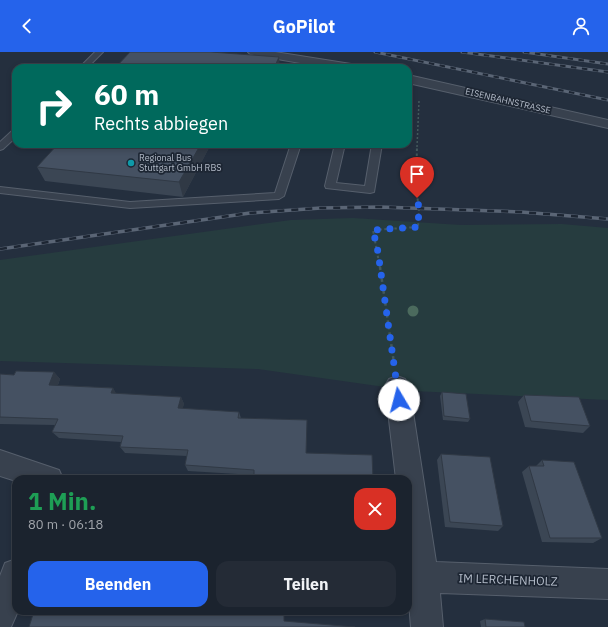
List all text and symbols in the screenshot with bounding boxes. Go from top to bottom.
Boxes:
icon: back [16,15,38,37]
text: GoPilot [273,15,335,38]
icon: person [570,15,592,37]
text: 60 m [94,76,159,113]
icon: right [28,80,80,132]
street label: EISENBAHNSTRASSE [464,85,552,116]
text: Rechts abbiegen [94,112,228,135]
place label: Regional Bus Stuttgart GmbH RBS [139,152,222,173]
pin [400,157,434,198]
marker: Regional Bus Stuttgart GmbH RBS [126,158,136,168]
icon: arrive [406,163,428,185]
position arrow [378,379,420,421]
text: 1 Min. [28,485,96,517]
button: close [354,488,396,530]
text: 80 m · 06:18 [28,516,103,533]
button: Beenden [28,561,208,607]
button: Teilen [216,561,396,607]
street label: IM LERCHENHOLZ [458,570,558,589]

